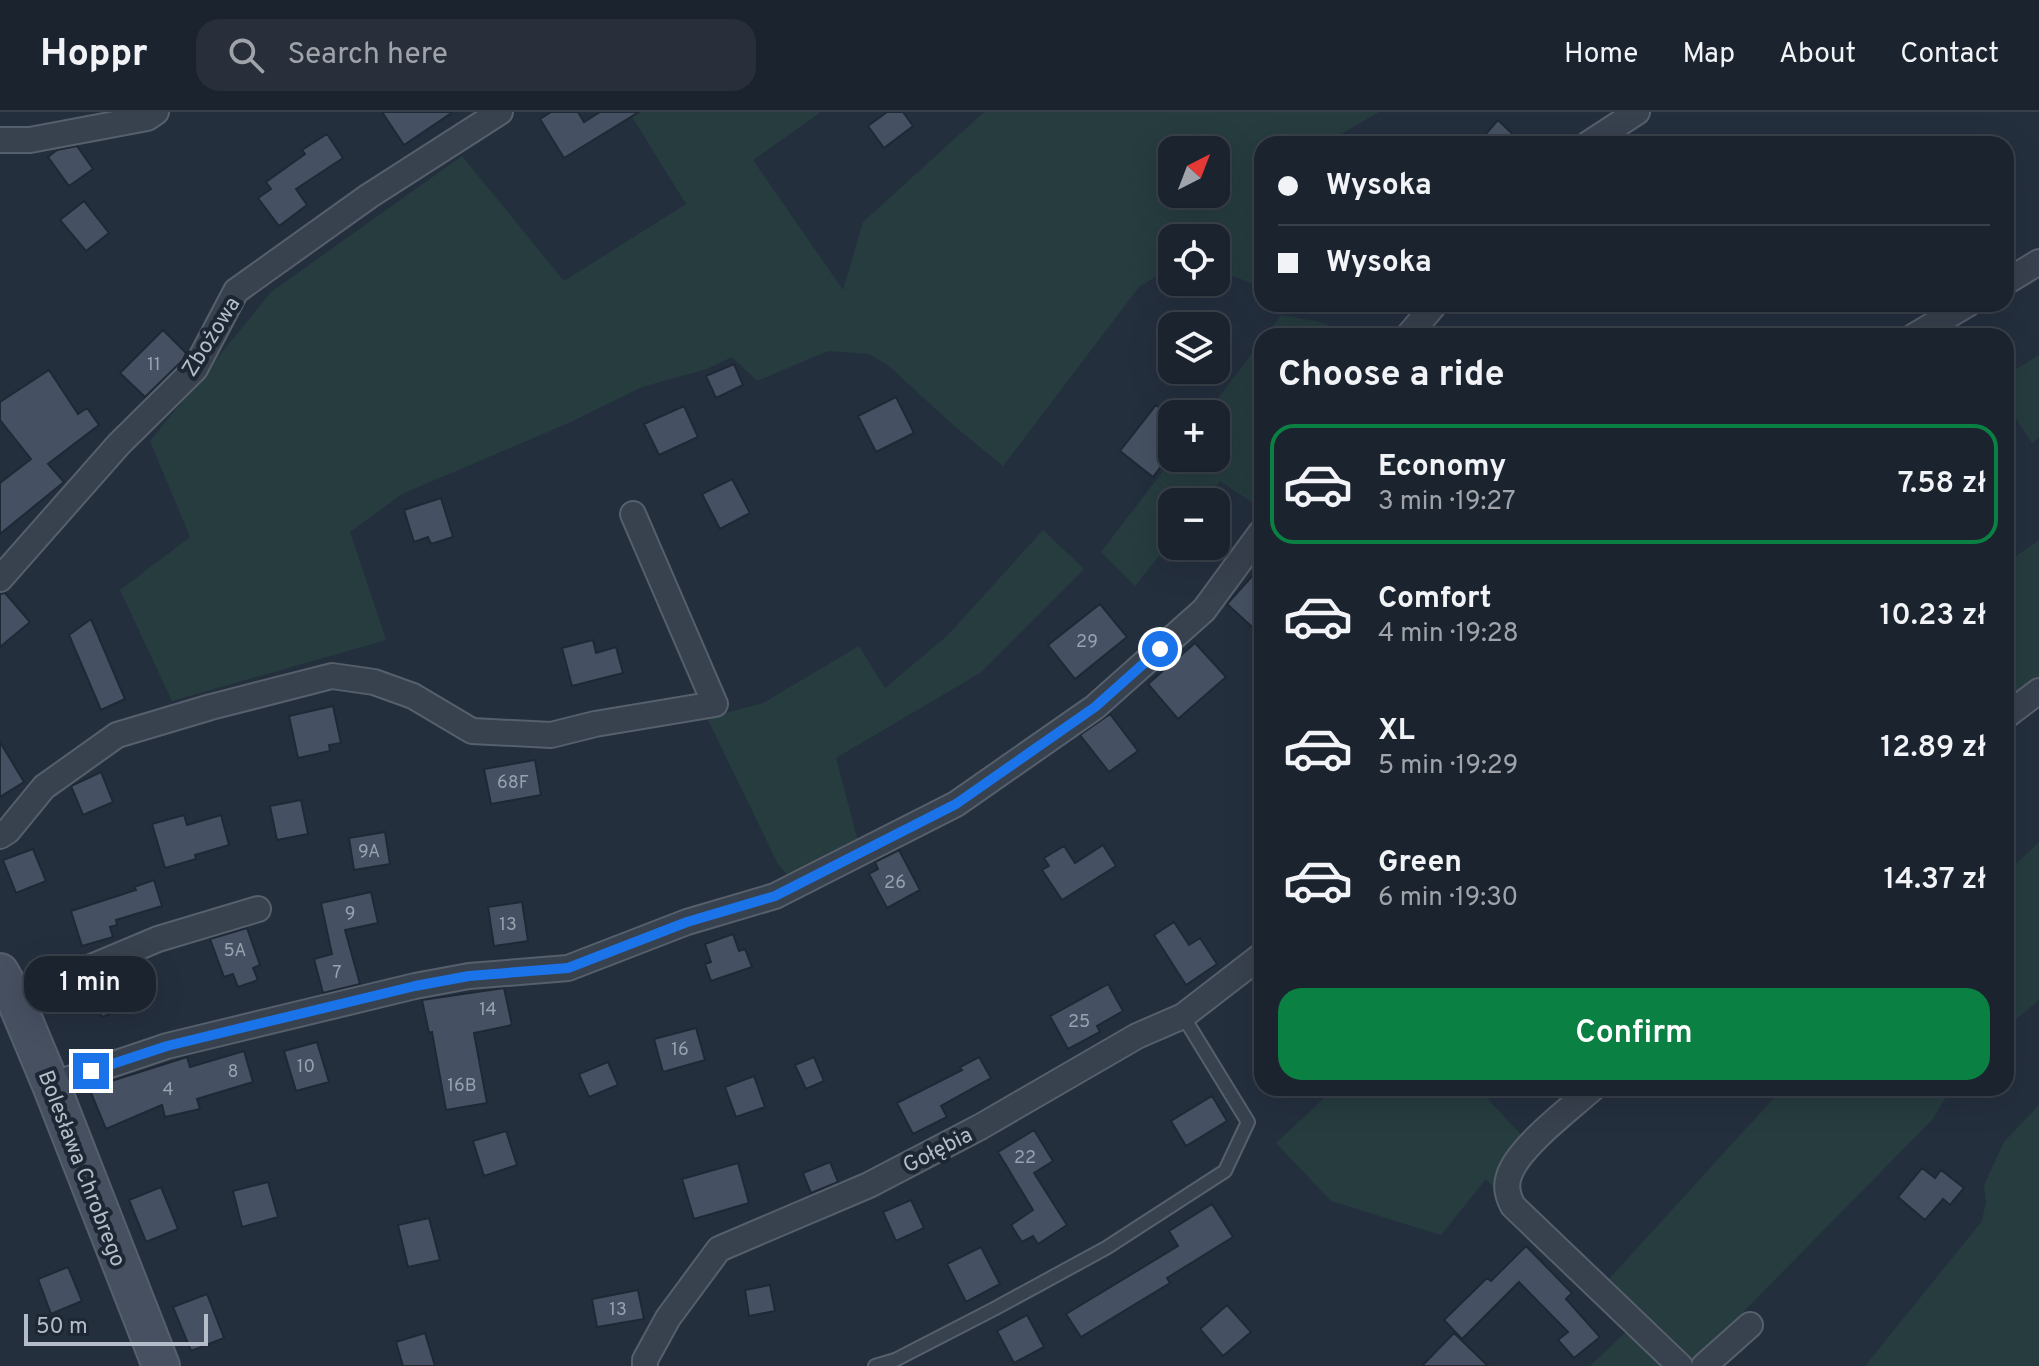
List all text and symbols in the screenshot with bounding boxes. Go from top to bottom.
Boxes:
search box [196,19,756,91]
text: Hoppr [40,31,148,80]
icon: search [224,33,268,77]
text: Search here [288,37,448,74]
text: Home [1564,37,1638,73]
text: Map [1682,37,1735,73]
text: About [1779,37,1856,73]
text: Contact [1900,37,1999,73]
north arrow [1158,136,1230,208]
map controls [1158,136,1230,560]
text: Wysoka [1326,168,1432,205]
button: locate [1158,224,1230,296]
text: Wysoka [1326,245,1432,282]
street label: Zbożowa [177,292,247,382]
button: layers [1158,312,1230,384]
text: Choose a ride [1278,353,1504,399]
house number: 11 [147,354,161,377]
button: + [1158,400,1230,472]
icon: car [1282,448,1354,520]
text: Economy [1378,449,1506,486]
text: 7.58 zł [1898,466,1986,503]
text: 3 min · 19:27 [1378,486,1516,519]
button: − [1158,488,1230,560]
icon: car [1282,580,1354,652]
text: Comfort [1378,581,1491,618]
text: 10.23 zł [1879,598,1986,635]
text: 4 min · 19:28 [1378,618,1519,651]
house number: 29 [1076,631,1098,654]
route start [1142,631,1178,667]
icon: car [1282,712,1354,784]
text: XL [1378,713,1415,750]
text: 12.89 zł [1880,730,1986,767]
text: 5 min · 19:29 [1378,750,1518,783]
house number: 68F [497,772,529,795]
house number: 9A [358,841,380,864]
icon: car [1282,844,1354,916]
text: Green [1378,845,1462,882]
text: 14.37 zł [1883,862,1986,899]
house number: 26 [884,872,906,895]
text: 6 min · 19:30 [1378,882,1518,915]
house number: 9 [345,903,355,926]
house number: 13 [499,914,517,937]
house number: 5A [223,940,247,963]
callout: 1 min [25,955,157,1011]
house number: 7 [332,962,342,985]
text: 1 min [59,967,121,1000]
button: Confirm [1278,988,1990,1080]
house number: 14 [479,999,497,1022]
house number: 25 [1068,1011,1090,1034]
house number: 16 [671,1039,689,1062]
route end [73,1053,109,1089]
house number: 10 [297,1056,315,1079]
house number: 8 [228,1061,239,1084]
street label: Bolesława Chrobrego [31,1067,131,1271]
house number: 16B [447,1075,477,1098]
house number: 4 [162,1079,174,1102]
street label: Gołębia [899,1122,977,1180]
house number: 22 [1014,1147,1036,1170]
house number: 13 [609,1299,627,1322]
scale bar [24,1310,208,1346]
text: 50 m [36,1314,88,1341]

